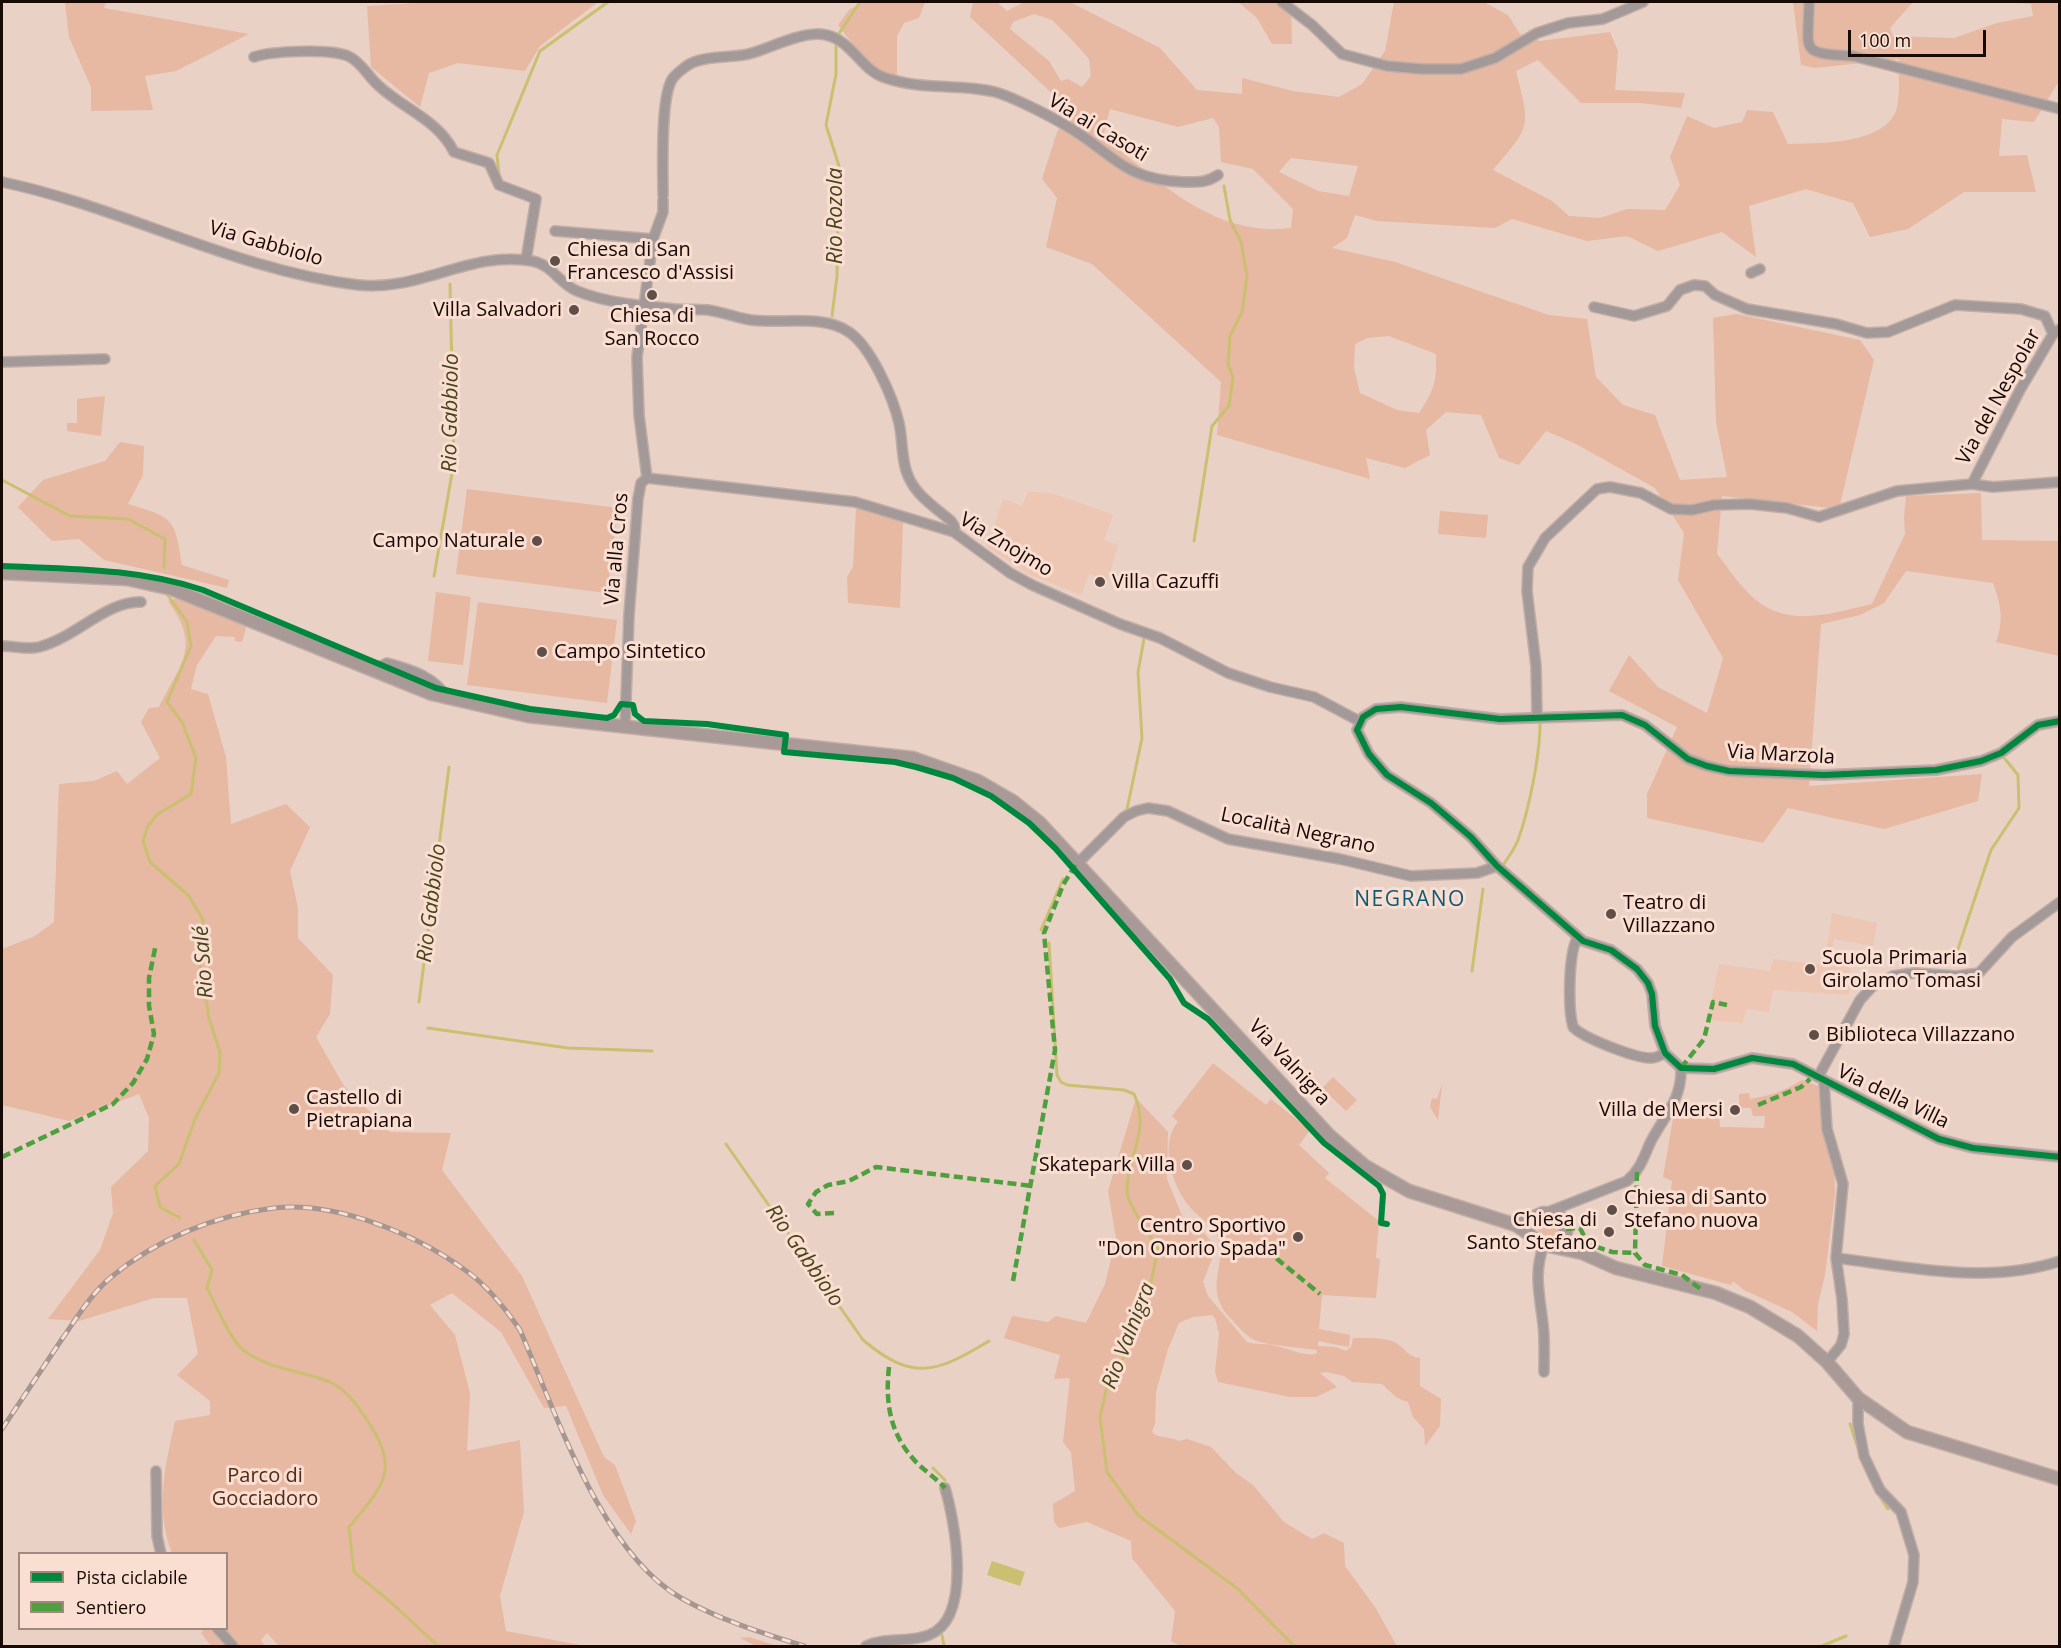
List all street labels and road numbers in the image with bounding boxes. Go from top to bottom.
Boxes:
street label: Via ai Casoti [1044,89,1152,167]
street label: Via Gabbiolo [206,216,326,272]
street label: Via del Nespolar [1952,325,2046,469]
street label: Via alla Cros [600,492,634,606]
street label: Via Znojmo [955,508,1057,582]
street label: Via Marzola [1726,740,1836,770]
street label: Località Negrano [1219,803,1377,859]
street label: Via Valnigra [1243,1015,1335,1111]
street label: Via della Villa [1833,1060,1953,1134]

